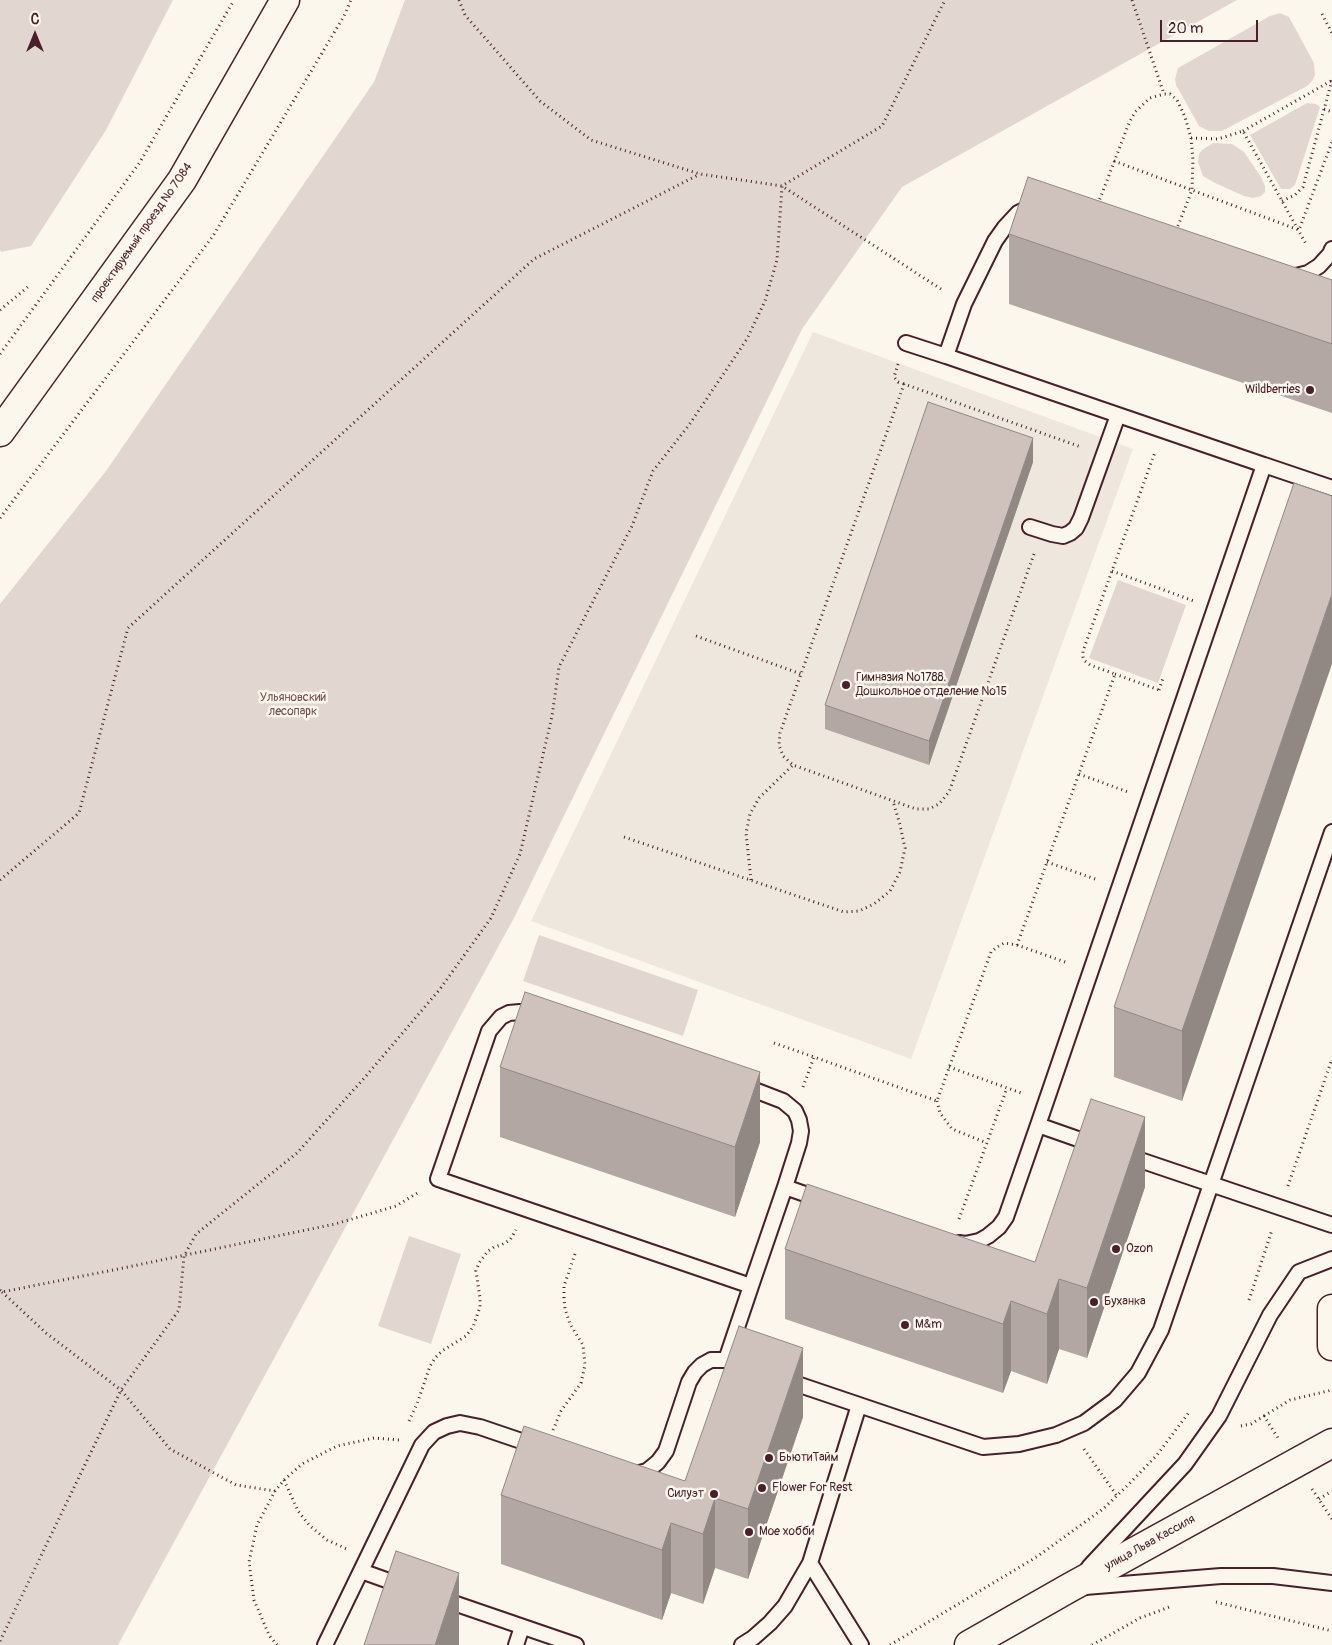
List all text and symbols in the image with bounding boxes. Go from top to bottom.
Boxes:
north arrow [10,10,60,60]
scale bar [1162,10,1260,42]
text: С [31,11,39,28]
text: 20 m [1168,19,1203,38]
street label: проектируемый проезд № 7084 [88,161,196,305]
place label: Wildberries [1245,383,1300,397]
marker: Wildberries [1304,384,1316,396]
place label: Гимназия №1788. Дошкольное отделение №15 [856,671,1007,699]
marker: Гимназия №1788. Дошкольное отделение №15 [840,679,852,691]
park label: Ульяновский лесопарк [260,691,326,719]
place label: Ozon [1126,1242,1153,1256]
marker: Ozon [1110,1243,1122,1255]
place label: Буханка [1104,1295,1146,1309]
marker: Буханка [1088,1296,1100,1308]
place label: M&m [915,1318,942,1332]
marker: M&m [899,1319,911,1331]
place label: БьютиТайм [779,1451,838,1465]
marker: БьютиТайм [763,1452,775,1464]
place label: Flower For Rest [772,1481,852,1495]
marker: Flower For Rest [756,1482,768,1494]
place label: Силуэт [667,1487,704,1501]
marker: Силуэт [708,1488,720,1500]
street label: улица Льва Кассиля [1102,1512,1198,1574]
place label: Мое хобби [759,1525,814,1539]
marker: Мое хобби [743,1526,755,1538]

